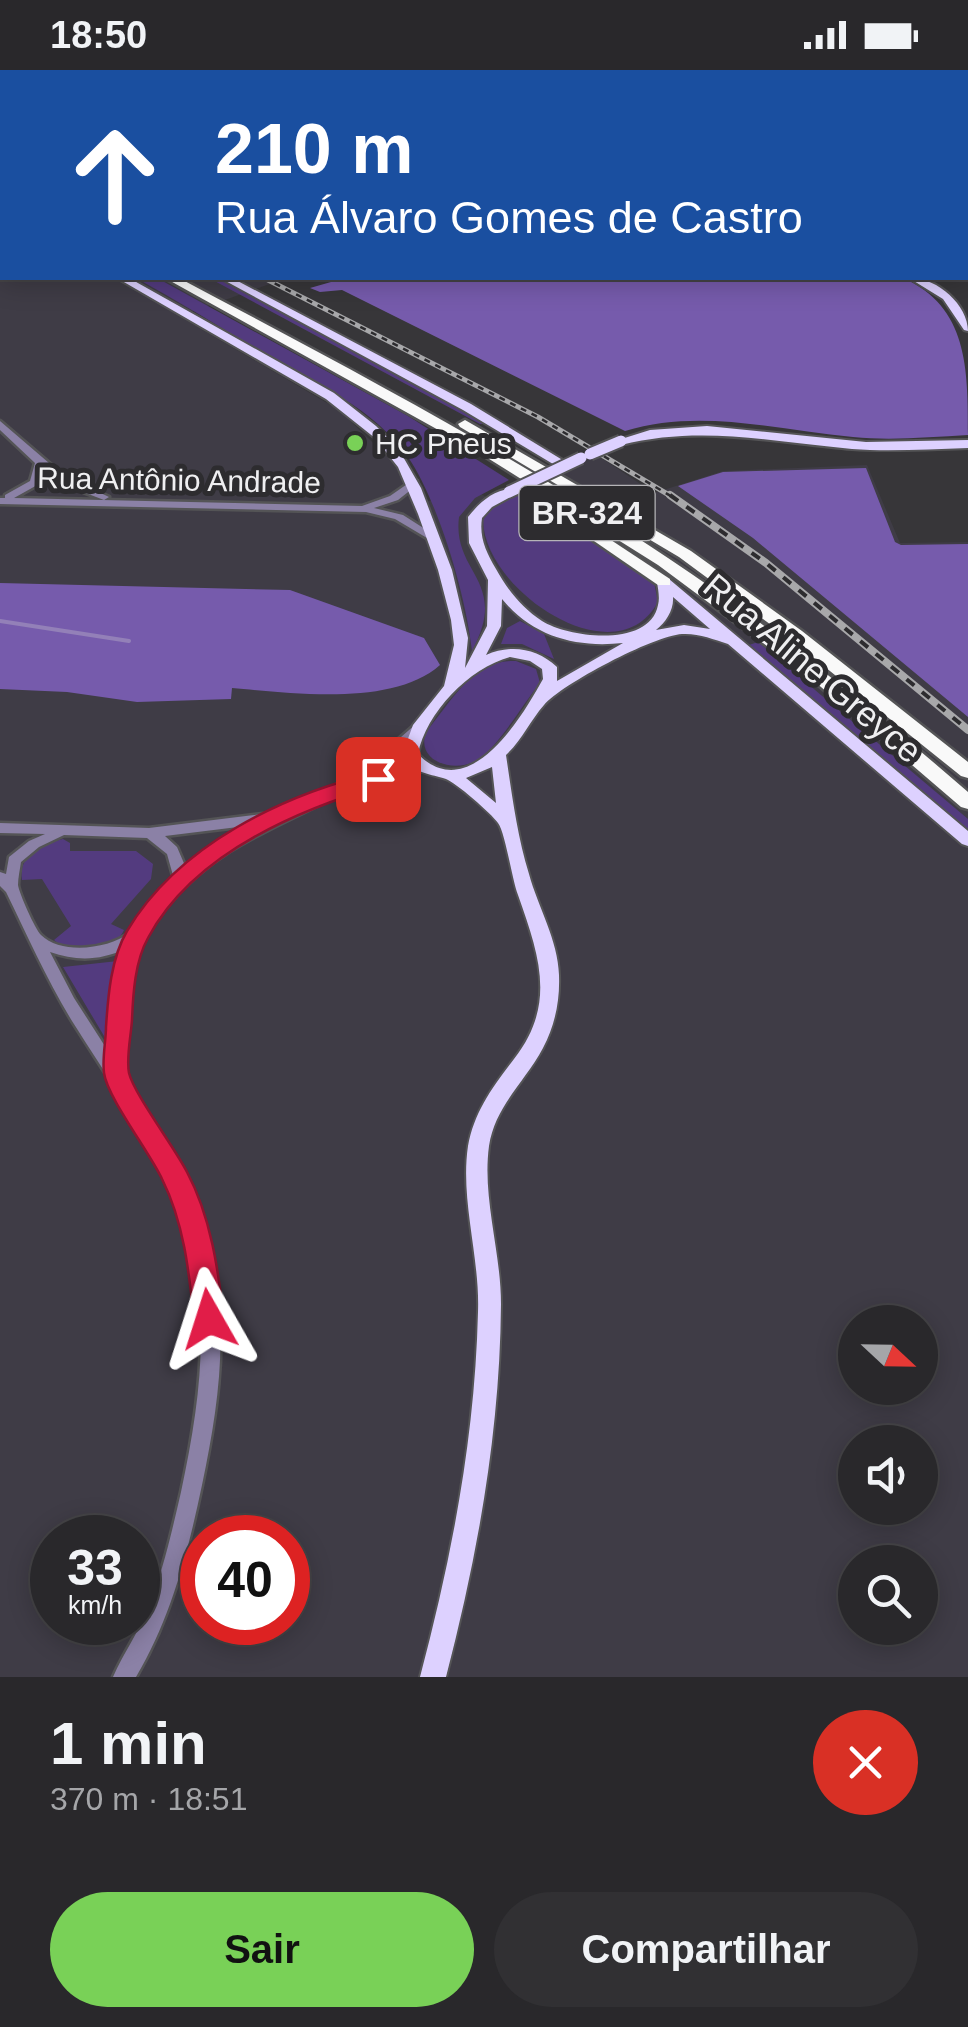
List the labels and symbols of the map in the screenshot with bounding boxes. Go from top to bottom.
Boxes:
place label: HC Pneus [375,427,512,460]
marker: HC Pneus [344,432,366,454]
street label: Rua Antônio Andrade [37,461,321,499]
road number: BR-324 [520,486,654,540]
street label: Rua Aline Greyce [696,566,930,770]
pin [336,737,421,822]
position arrow [157,1267,261,1371]
north arrow [838,1305,938,1405]
speed limit sign: 40 [180,1515,310,1645]

